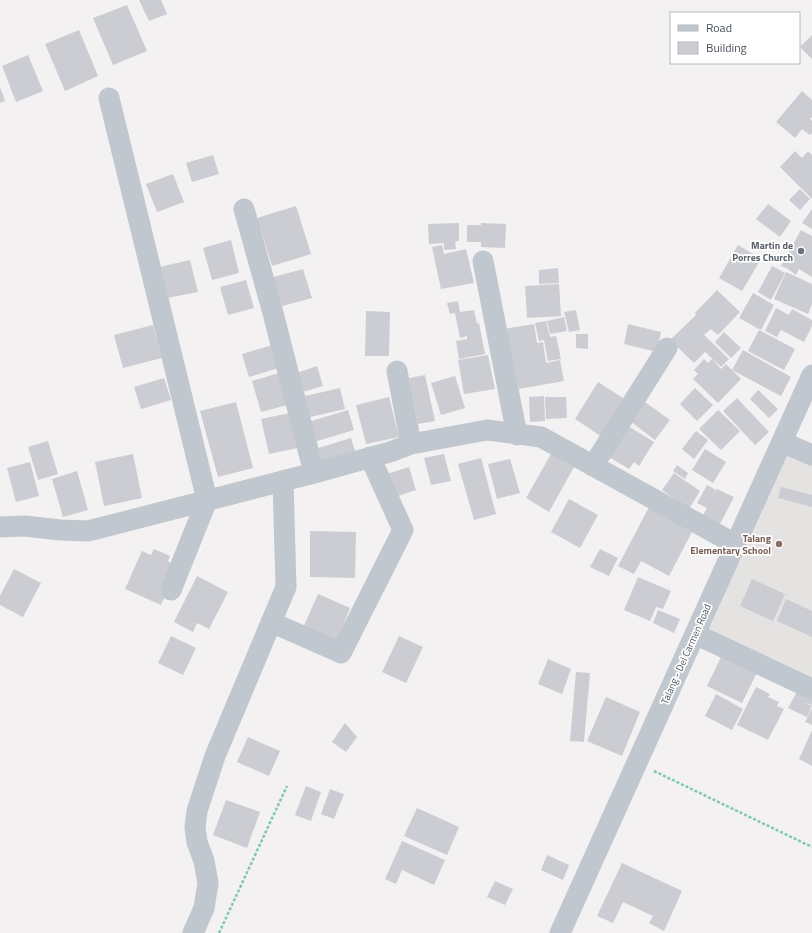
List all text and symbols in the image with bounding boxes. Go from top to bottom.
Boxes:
legend [670,12,800,64]
text: Road [706,18,732,37]
text: Building [706,38,747,57]
place label: Martin de Porres Church [732,238,793,265]
marker: Martin de Porres Church [796,246,806,256]
place label: Talang Elementary School [690,531,772,558]
marker: Talang Elementary School [774,539,784,549]
street label: Talang - Del Carmen Road [657,601,715,707]

